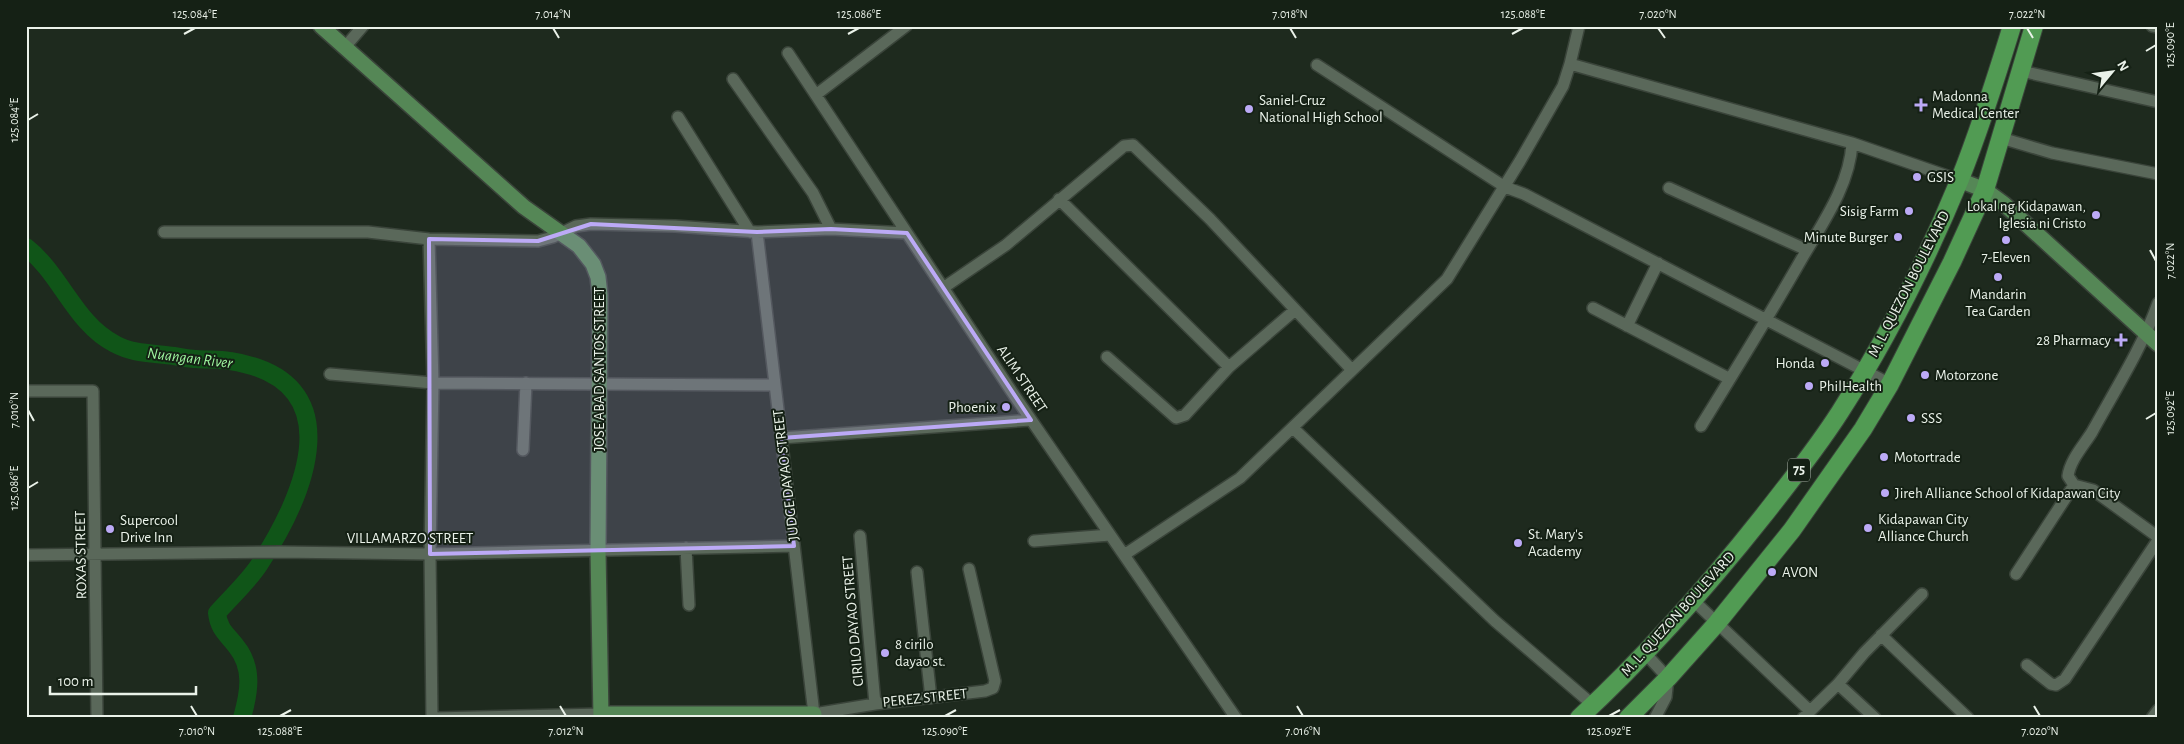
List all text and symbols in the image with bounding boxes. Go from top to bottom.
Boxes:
text: 125.084°E [173,8,217,20]
text: 7.014°N [535,8,571,20]
text: 125.086°E [837,8,881,20]
text: 7.018°N [1272,8,1308,20]
text: 125.088°E [1501,8,1545,20]
text: 7.020°N [1639,8,1677,20]
text: 7.022°N [2009,8,2045,20]
text: 125.090°E [2164,22,2176,67]
north arrow [2086,48,2136,98]
text: N [2114,59,2131,74]
place label: Madonna Medical Center [1932,89,2019,121]
place label: Saniel-Cruz National High School [1259,93,1383,125]
text: 125.084°E [8,98,20,142]
marker: Madonna Medical Center [1914,98,1928,112]
marker: Saniel-Cruz National High School [1243,103,1255,115]
place label: GSIS [1927,170,1954,185]
marker: GSIS [1911,171,1923,183]
place label: Lokal ng Kidapawan, Iglesia ni Cristo [1967,199,2086,231]
place label: Sisig Farm [1840,204,1899,219]
marker: Sisig Farm [1903,205,1915,217]
street label: M. L. QUEZON BOULEVARD [1866,208,1952,359]
marker: Lokal ng Kidapawan, Iglesia ni Cristo [2090,209,2102,221]
place label: Minute Burger [1804,230,1888,245]
marker: Minute Burger [1892,231,1904,243]
marker: 7-Eleven [2000,234,2012,246]
text: 7.022°N [2164,243,2176,279]
place label: 7-Eleven [1981,250,2031,265]
marker: Mandarin Tea Garden [1992,271,2004,283]
street label: JOSE ABAD SANTOS STREET [592,286,607,451]
place label: Mandarin Tea Garden [1965,287,2031,319]
place label: 28 Pharmacy [2036,333,2112,348]
marker: 28 Pharmacy [2115,334,2127,346]
street label: ALIM STREET [994,343,1050,416]
water label: Nuangan River [147,345,234,371]
place label: Honda [1775,356,1815,371]
marker: Honda [1819,357,1831,369]
place label: Motorzone [1935,368,1998,383]
marker: Motorzone [1919,369,1931,381]
place label: PhilHealth [1819,379,1882,394]
marker: PhilHealth [1803,380,1815,392]
text: 125.092°E [2164,391,2176,435]
text: 7.010°N [8,392,20,428]
place label: Phoenix [948,400,996,415]
marker: Phoenix [1000,401,1012,413]
street label: JUDGE DAYAO STREET [770,408,801,541]
place label: SSS [1921,411,1942,426]
marker: SSS [1905,412,1917,424]
place label: Motortrade [1894,450,1961,465]
marker: Motortrade [1878,451,1890,463]
road number: 75 [1788,458,1810,482]
text: 125.086°E [8,466,20,510]
place label: Jireh Alliance School of Kidapawan City [1895,486,2121,501]
marker: Jireh Alliance School of Kidapawan City [1879,487,1891,499]
street label: ROXAS STREET [73,510,89,600]
place label: Kidapawan City Alliance Church [1878,512,1969,544]
place label: Supercool Drive Inn [120,513,178,545]
marker: Kidapawan City Alliance Church [1862,522,1874,534]
marker: Supercool Drive Inn [104,523,116,535]
place label: St. Mary's Academy [1528,527,1583,559]
street label: VILLAMARZO STREET [347,531,474,546]
marker: St. Mary's Academy [1512,537,1524,549]
street label: M. L. QUEZON BOULEVARD [1618,549,1738,679]
street label: CIRILO DAYAO STREET [840,554,866,687]
place label: AVON [1782,565,1818,580]
marker: AVON [1766,566,1778,578]
place label: 8 cirilo dayao st. [895,637,946,669]
marker: 8 cirilo dayao st. [879,647,891,659]
scale bar [50,664,196,696]
text: 100 m [58,674,93,689]
street label: PEREZ STREET [882,686,969,710]
text: 7.010°N [179,725,215,737]
text: 125.088°E [258,725,302,737]
text: 7.012°N [548,725,584,737]
text: 125.090°E [923,725,968,737]
text: 7.016°N [1285,725,1321,737]
text: 125.092°E [1587,725,1631,737]
text: 7.020°N [2021,725,2059,737]

